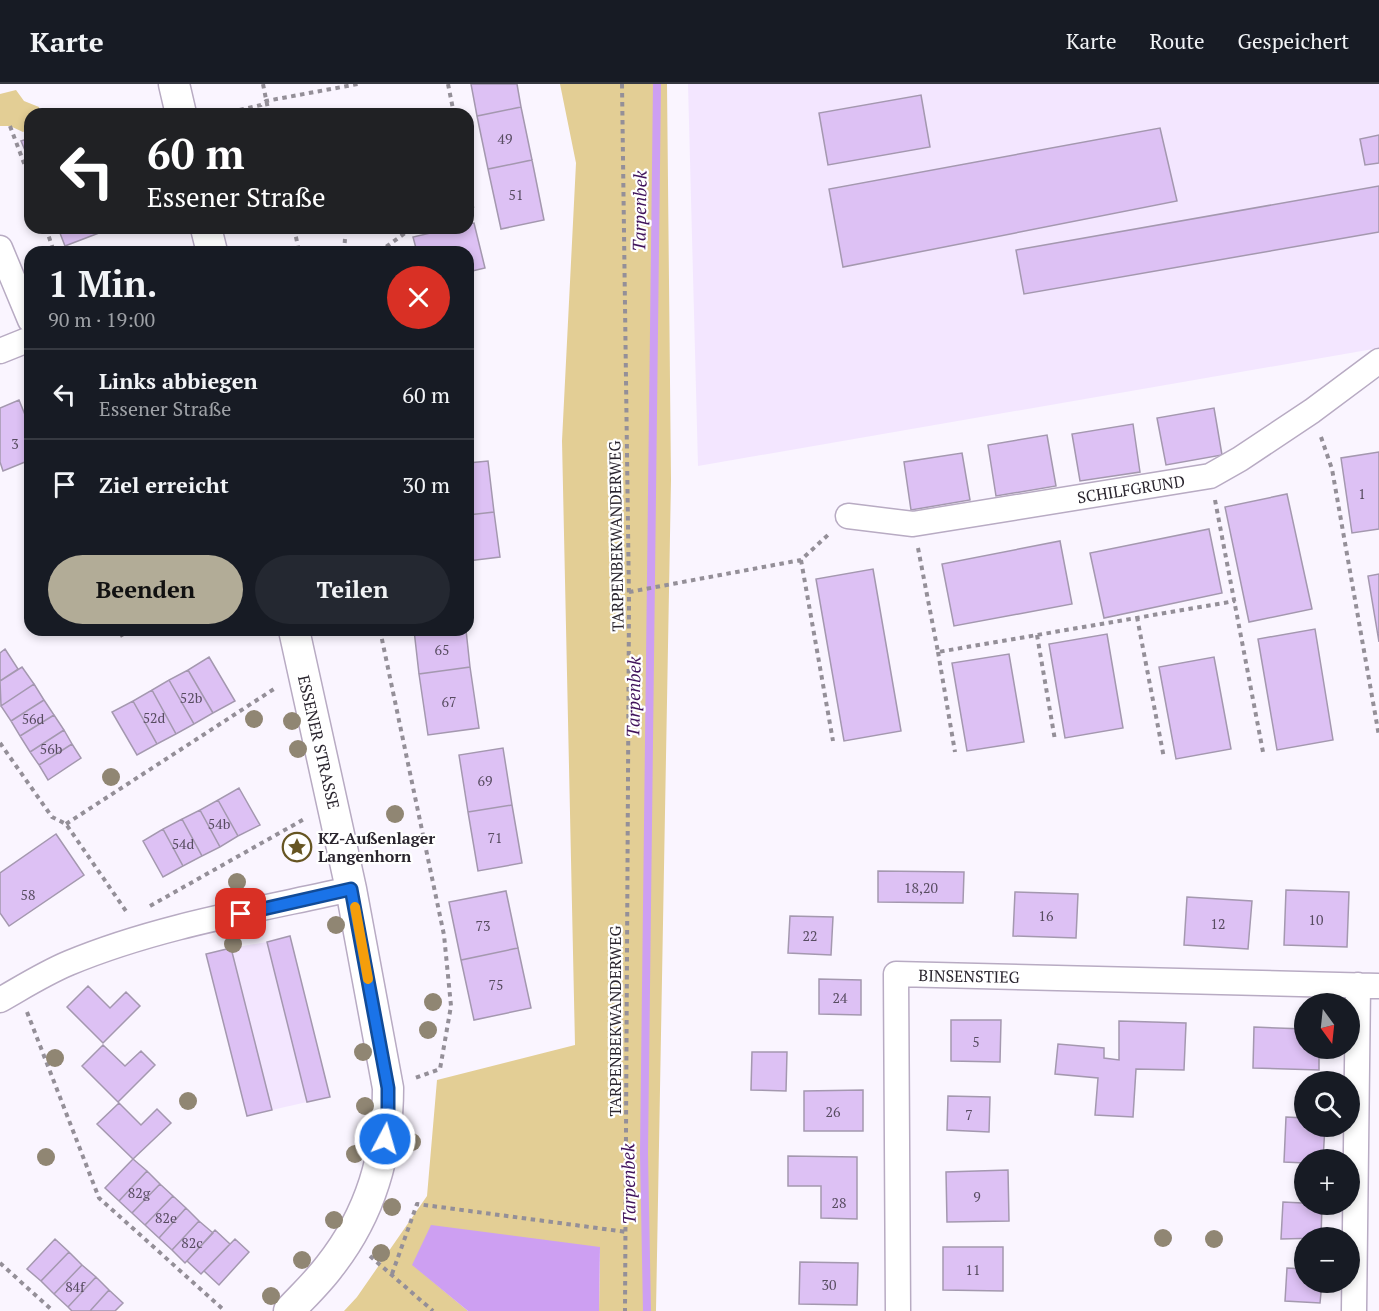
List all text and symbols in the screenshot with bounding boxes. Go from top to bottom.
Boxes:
text: Karte [30,23,104,60]
text: Karte [1066,27,1117,55]
text: Route [1150,27,1205,55]
text: Gespeichert [1238,27,1349,55]
text: 60 m [147,125,245,181]
house number: 49 [498,129,512,148]
icon: left [48,132,126,210]
water label: Tarpenbek [626,170,652,252]
text: Essener Straße [147,179,326,215]
house number: 51 [509,185,523,204]
text: 1 Min. [48,260,157,307]
button: close [387,266,450,329]
text: 90 m · 19:00 [48,306,155,333]
text: Links abbiegen [99,366,258,395]
icon: left [48,378,81,411]
text: 60 m [402,380,450,409]
text: Essener Straße [99,395,231,422]
house number: 3 [11,434,19,453]
street label: TARPENBEKWANDERWEG [603,440,629,632]
icon: arrive [48,468,81,501]
text: Ziel erreicht [99,470,229,499]
text: 30 m [402,470,450,499]
street label: SCHILFGRUND [1076,470,1186,508]
house number: 1 [1358,484,1366,503]
button: Beenden [48,555,243,624]
button: Teilen [255,555,450,624]
house number: 65 [435,640,449,659]
water label: Tarpenbek [620,656,646,738]
street label: ESSENER STRASSE [293,673,345,811]
house number: 52b [180,688,203,707]
house number: 67 [442,692,456,711]
house number: 52d [143,708,166,727]
house number: 56d [22,709,45,728]
house number: 56b [40,739,63,758]
house number: 69 [478,771,492,790]
house number: 54b [208,814,231,833]
place label: KZ-Außenlager Langenhorn [318,827,435,867]
house number: 71 [488,828,502,847]
place icon: KZ-Außenlager Langenhorn [281,831,313,863]
house number: 54d [172,834,195,853]
house number: 18,20 [904,878,938,897]
house number: 58 [21,885,35,904]
pin [215,888,266,939]
icon: arrive [224,897,257,930]
house number: 16 [1039,906,1054,925]
house number: 10 [1309,910,1323,929]
house number: 12 [1211,914,1225,933]
house number: 73 [476,916,490,935]
street label: TARPENBEKWANDERWEG [604,925,626,1117]
house number: 22 [803,926,817,945]
street label: BINSENSTIEG [918,964,1020,988]
house number: 75 [489,975,503,994]
house number: 24 [833,988,848,1007]
north arrow [1294,993,1360,1059]
map controls [1294,993,1360,1293]
house number: 5 [972,1032,980,1051]
button: search [1294,1071,1360,1137]
house number: 26 [826,1102,841,1121]
house number: 7 [965,1105,973,1124]
position arrow [353,1107,417,1171]
water label: Tarpenbek [615,1143,641,1225]
button: + [1294,1149,1360,1215]
house number: 82g [128,1183,151,1202]
house number: 9 [973,1187,981,1206]
house number: 28 [832,1193,846,1212]
house number: 82e [155,1208,177,1227]
button: − [1294,1227,1360,1293]
house number: 82c [181,1233,203,1252]
house number: 11 [966,1260,980,1279]
house number: 30 [822,1275,836,1294]
house number: 84f [65,1277,86,1296]

